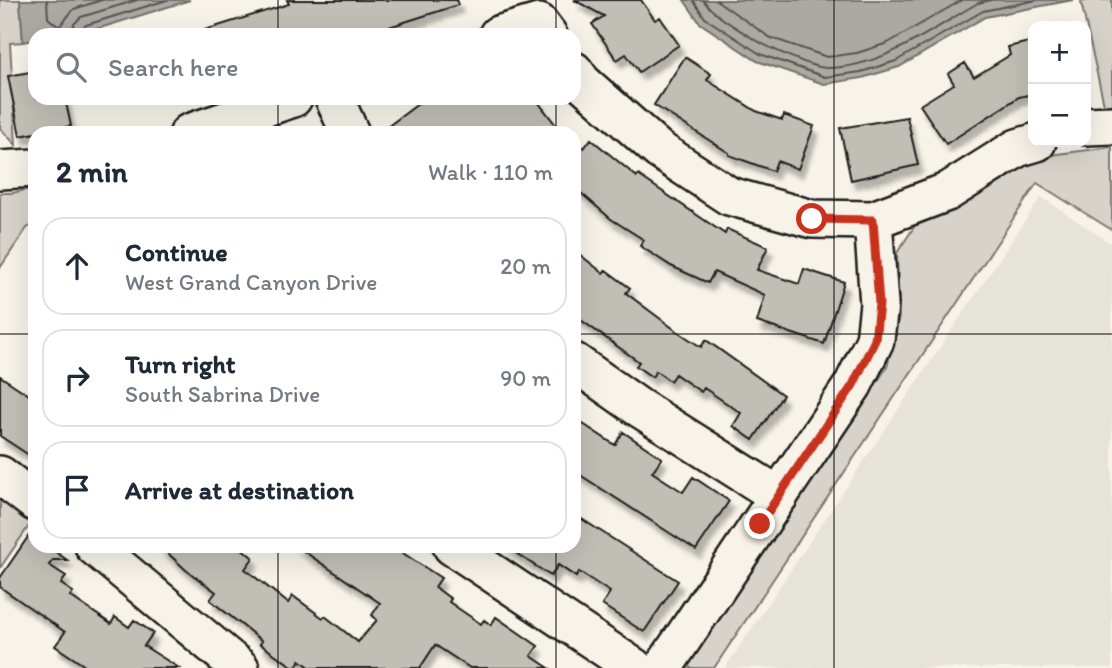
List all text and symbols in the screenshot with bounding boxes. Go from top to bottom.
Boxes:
map controls [1028,21,1091,147]
button: + [1028,21,1091,84]
search box [28,28,581,105]
icon: search [52,48,90,86]
text: Search here [108,51,238,83]
button: − [1028,84,1091,147]
text: 2 min [56,153,127,190]
text: Walk · 110 m [428,158,553,186]
route start [796,203,827,234]
text: Continue [125,236,228,268]
icon: ahead [58,247,96,285]
text: 20 m [500,252,551,280]
text: West Grand Canyon Drive [125,268,377,296]
text: Turn right [125,348,236,380]
icon: right [58,359,96,397]
text: 90 m [500,364,551,392]
text: South Sabrina Drive [125,380,320,408]
icon: arrive [58,471,96,509]
text: Arrive at destination [125,474,354,506]
route end [744,508,775,539]

